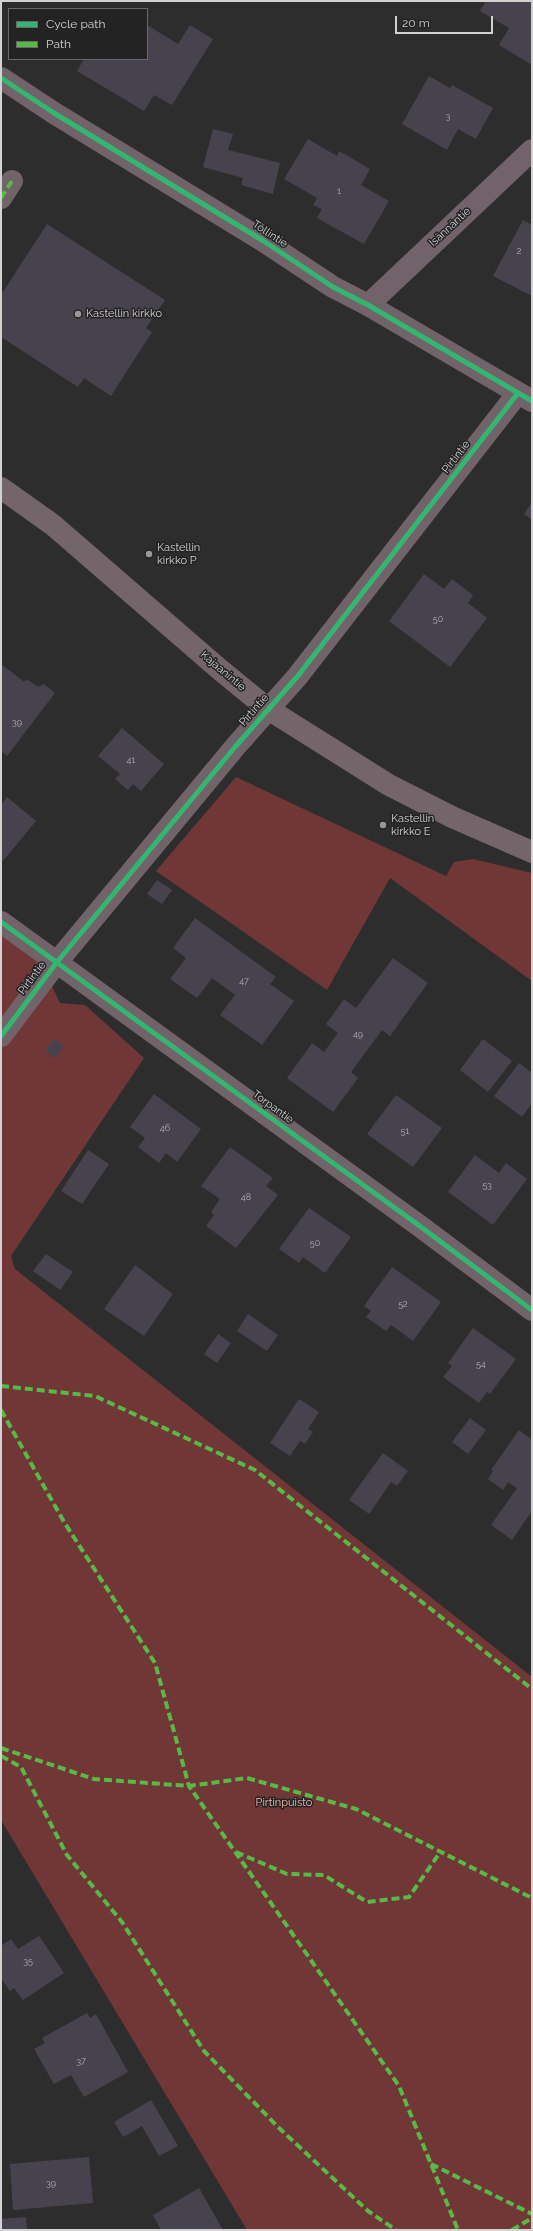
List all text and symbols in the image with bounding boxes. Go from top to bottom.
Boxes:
legend [8,8,148,60]
scale bar [397,8,495,34]
text: 20 m [402,16,430,30]
text: Cycle path [46,17,105,31]
text: Path [46,37,71,51]
house number: 3 [446,111,450,121]
house number: 1 [337,186,341,196]
street label: Isännäntie [427,205,473,249]
street label: Töllintie [250,218,290,250]
house number: 2 [517,246,521,256]
place label: Kastellin kirkko [86,307,162,321]
marker: Kastellin kirkko [73,309,83,319]
street label: Pirtintie [439,438,473,476]
place label: Kastellin kirkko P [157,541,200,567]
marker: Kastellin kirkko P [144,549,154,559]
house number: 50 [433,614,443,624]
street label: Kajaanintie [198,648,248,694]
street label: Pirtintie [237,691,271,729]
house number: 39 [12,717,22,727]
house number: 41 [127,755,135,765]
place label: Kastellin kirkko E [391,812,434,838]
marker: Kastellin kirkko E [378,820,388,830]
street label: Pirtintie [15,959,49,997]
house number: 47 [239,976,249,986]
house number: 49 [353,1029,363,1039]
street label: Torpantie [250,1088,296,1126]
house number: 46 [160,1123,170,1133]
house number: 51 [401,1126,409,1136]
house number: 53 [482,1180,492,1190]
house number: 48 [241,1192,251,1202]
house number: 50 [310,1238,320,1248]
house number: 52 [398,1299,408,1309]
house number: 54 [476,1359,486,1369]
park label: Pirtinpuisto [256,1796,312,1810]
house number: 35 [23,1956,33,1966]
house number: 37 [76,2056,86,2066]
house number: 39 [46,2178,56,2188]

